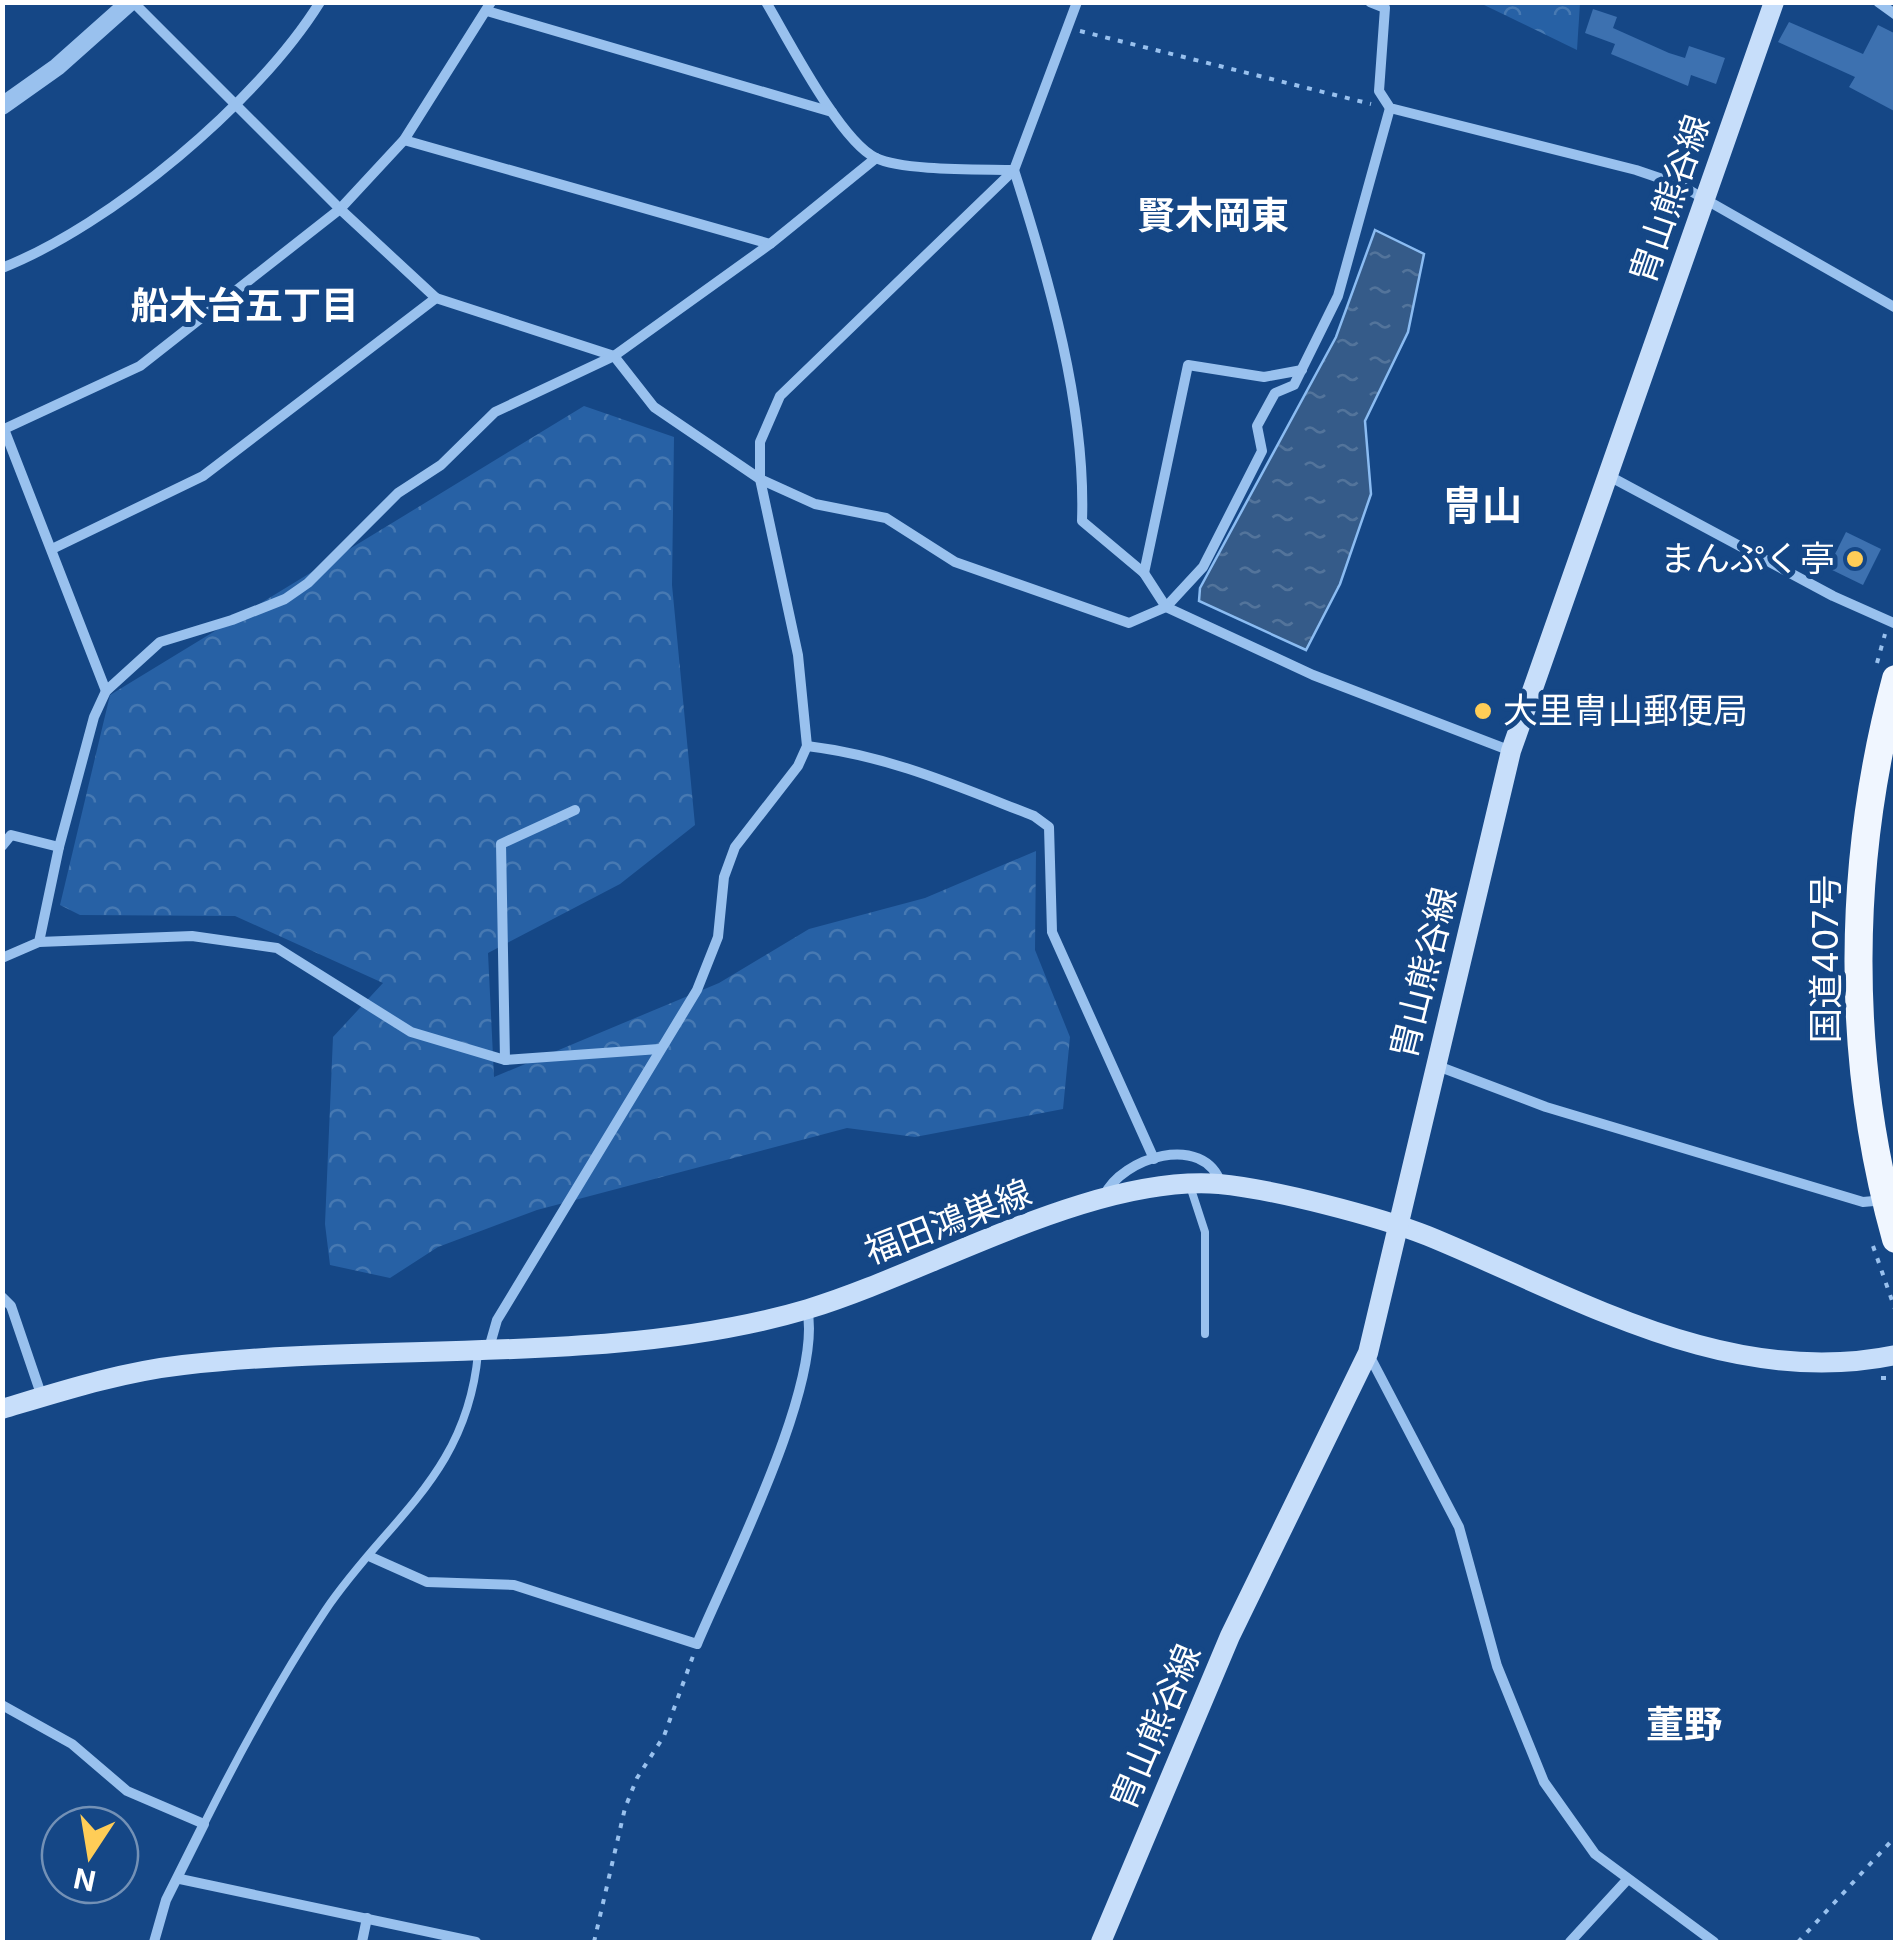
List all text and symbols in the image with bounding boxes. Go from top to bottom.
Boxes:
street label: 胄山熊谷線 [1621,109,1717,288]
district label: 賢木岡東 [1137,192,1289,238]
district label: 船木台五丁目 [131,282,359,328]
district label: 冑山 [1442,481,1522,530]
place label: まんぷく亭 [1660,537,1835,579]
marker: まんぷく亭 [1844,548,1866,570]
place label: 大里冑山郵便局 [1503,689,1748,731]
marker: 大里冑山郵便局 [1472,700,1494,722]
street label: 国道407号 [1804,875,1846,1043]
street label: 胄山熊谷線 [1381,883,1465,1063]
street label: 福田鴻巣線 [858,1170,1037,1272]
street label: 胄山熊谷線 [1102,1638,1209,1815]
district label: 董野 [1646,1701,1722,1747]
north arrow [40,1805,140,1905]
text: N [71,1861,99,1898]

